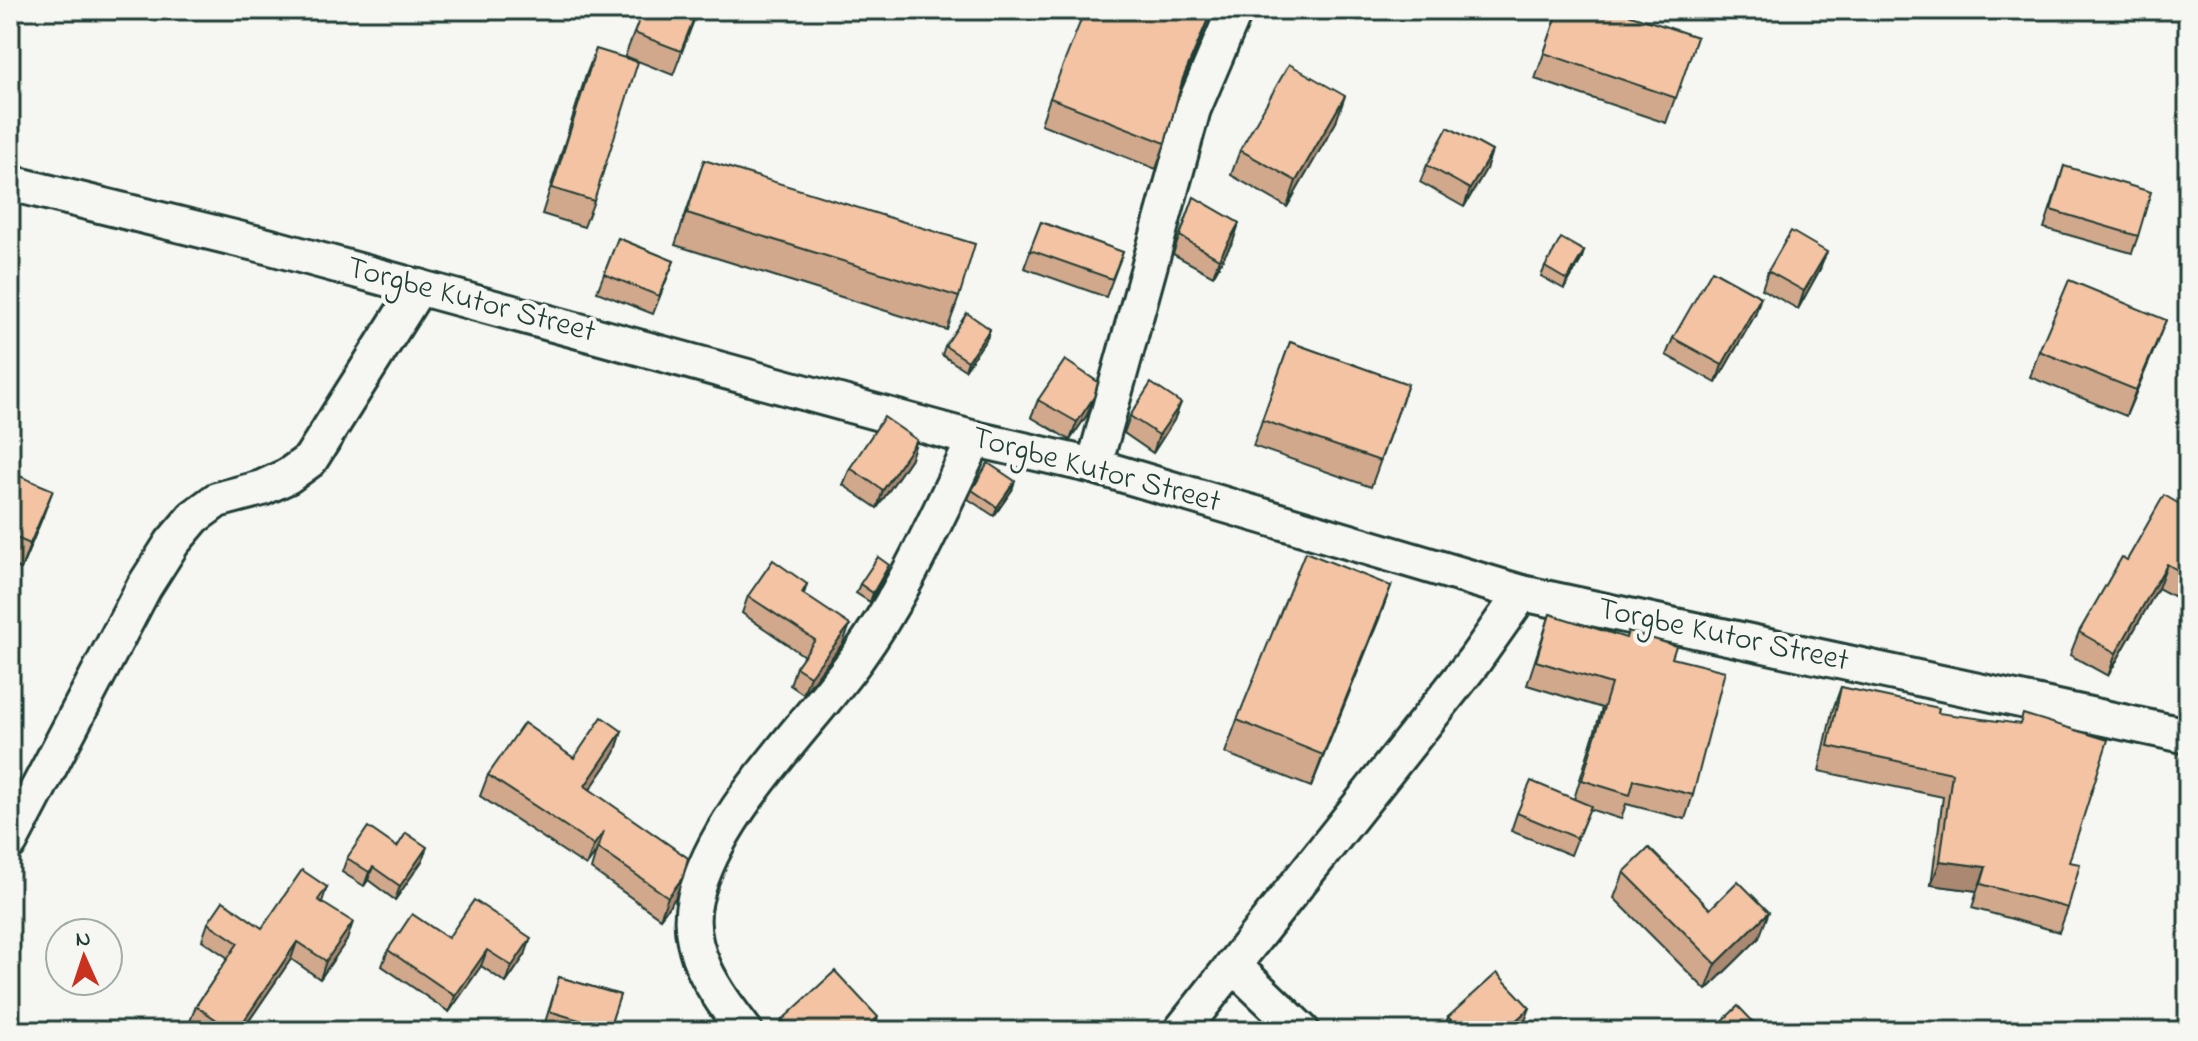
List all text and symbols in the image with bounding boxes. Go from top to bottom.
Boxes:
street label: Torgbe Kutor Street [341,245,601,357]
street label: Torgbe Kutor Street [966,415,1226,527]
street label: Torgbe Kutor Street [1593,586,1853,686]
north arrow [44,917,124,997]
text: N [75,924,91,956]

